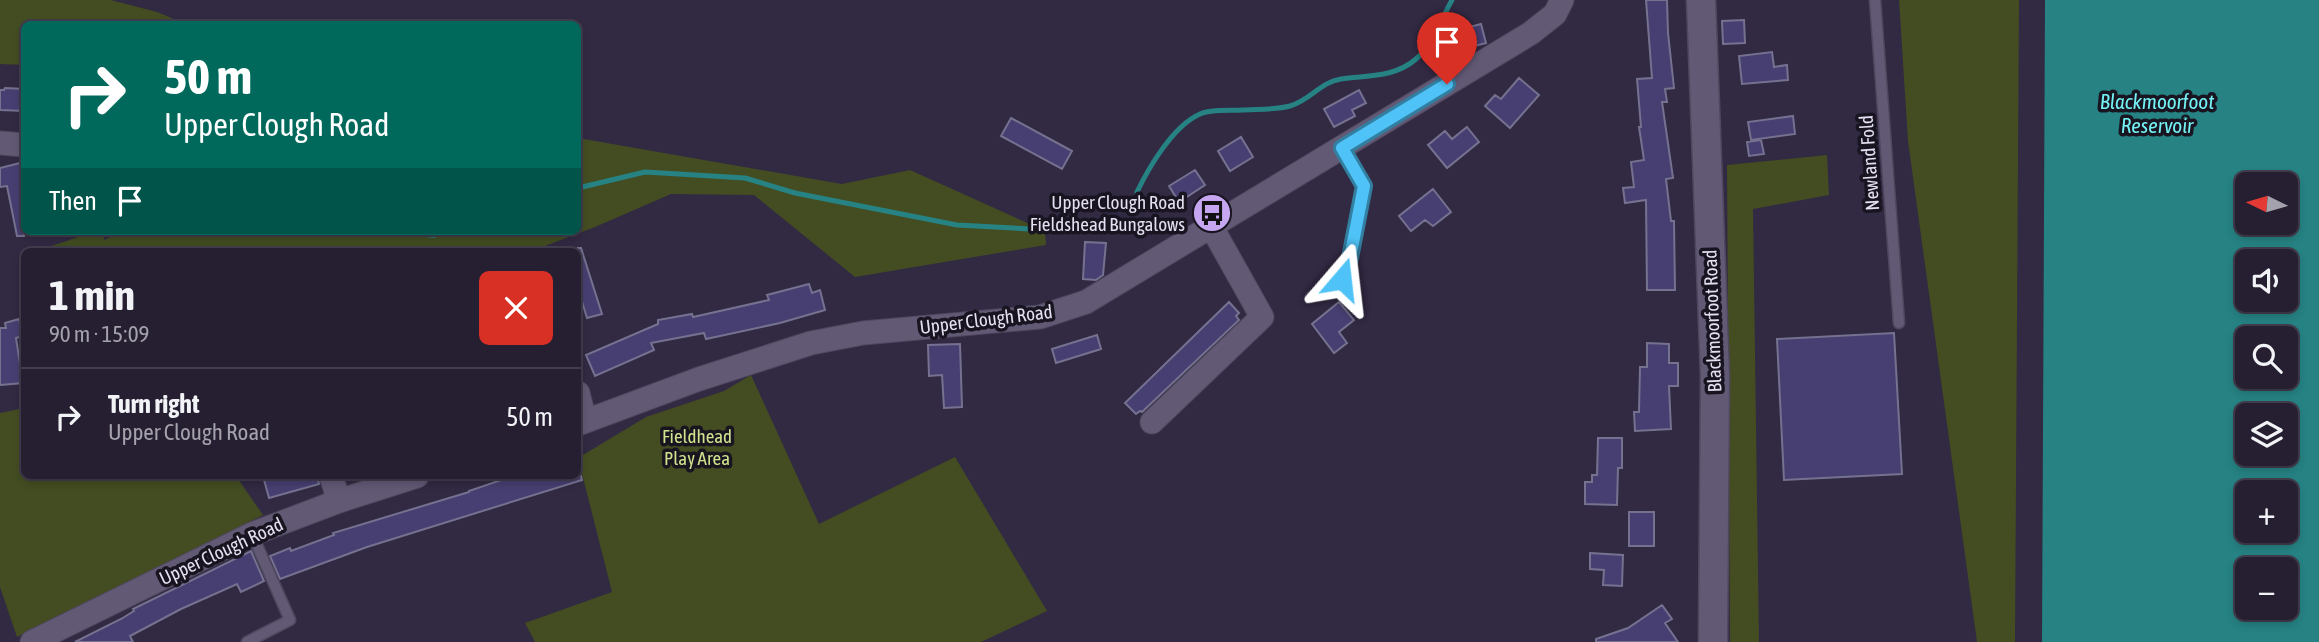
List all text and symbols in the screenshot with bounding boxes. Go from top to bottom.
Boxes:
pin [1417,12.0,1477,84]
icon: arrive [1428,23,1466,61]
text: 50 m [164,48,252,104]
icon: right [49,49,140,140]
water label: Blackmoorfoot Reservoir [2100,89,2214,137]
text: Upper Clough Road [164,106,389,143]
street label: Newland Fold [1855,114,1883,212]
north arrow [2235,172,2298,234]
map controls [2235,172,2298,620]
icon: arrive [111,182,149,220]
text: Then [49,186,97,216]
place label: Upper Clough Road Fieldshead Bungalows [1030,191,1185,235]
bus stop icon: Upper Clough Road Fieldshead Bungalows [1191,192,1233,234]
position arrow [1305,242,1379,316]
street label: Blackmoorfoot Road [1699,249,1725,393]
button: sound [2235,249,2298,312]
text: 1 min [49,271,135,319]
button: close [479,271,553,345]
street label: Upper Clough Road [918,300,1054,338]
text: 90 m · 15:09 [49,321,149,347]
button: search [2235,326,2298,389]
text: Turn right [108,389,199,419]
icon: right [49,398,87,436]
text: 50 m [506,402,553,432]
button: layers [2235,403,2298,466]
text: Upper Clough Road [108,419,270,445]
park label: Fieldhead Play Area [662,425,732,469]
button: + [2235,480,2298,543]
street label: Upper Clough Road [156,513,286,589]
button: − [2235,557,2298,620]

